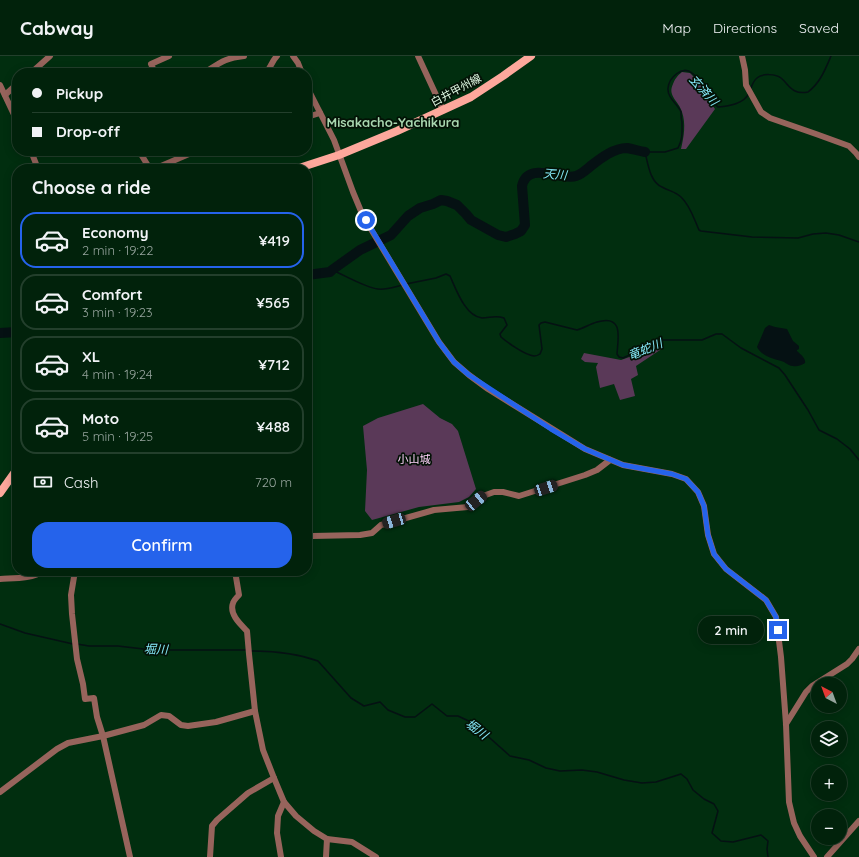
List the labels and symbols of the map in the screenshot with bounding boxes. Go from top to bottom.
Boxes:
street label: 白井甲州線 [428,71,484,109]
water label: 玄済川 [686,72,723,110]
district label: Misakacho-Yachikura [327,114,459,130]
water label: 天川 [542,165,570,183]
route start [357,211,375,229]
water label: 竜蛇川 [625,335,666,363]
park label: 小山城 [398,452,431,466]
car [533,479,559,497]
car [463,489,489,513]
car [381,512,407,530]
callout: 2 min [698,616,764,644]
route end [769,621,787,639]
water label: 堀川 [144,641,170,657]
north arrow [811,677,847,713]
water label: 堀川 [463,716,493,743]

